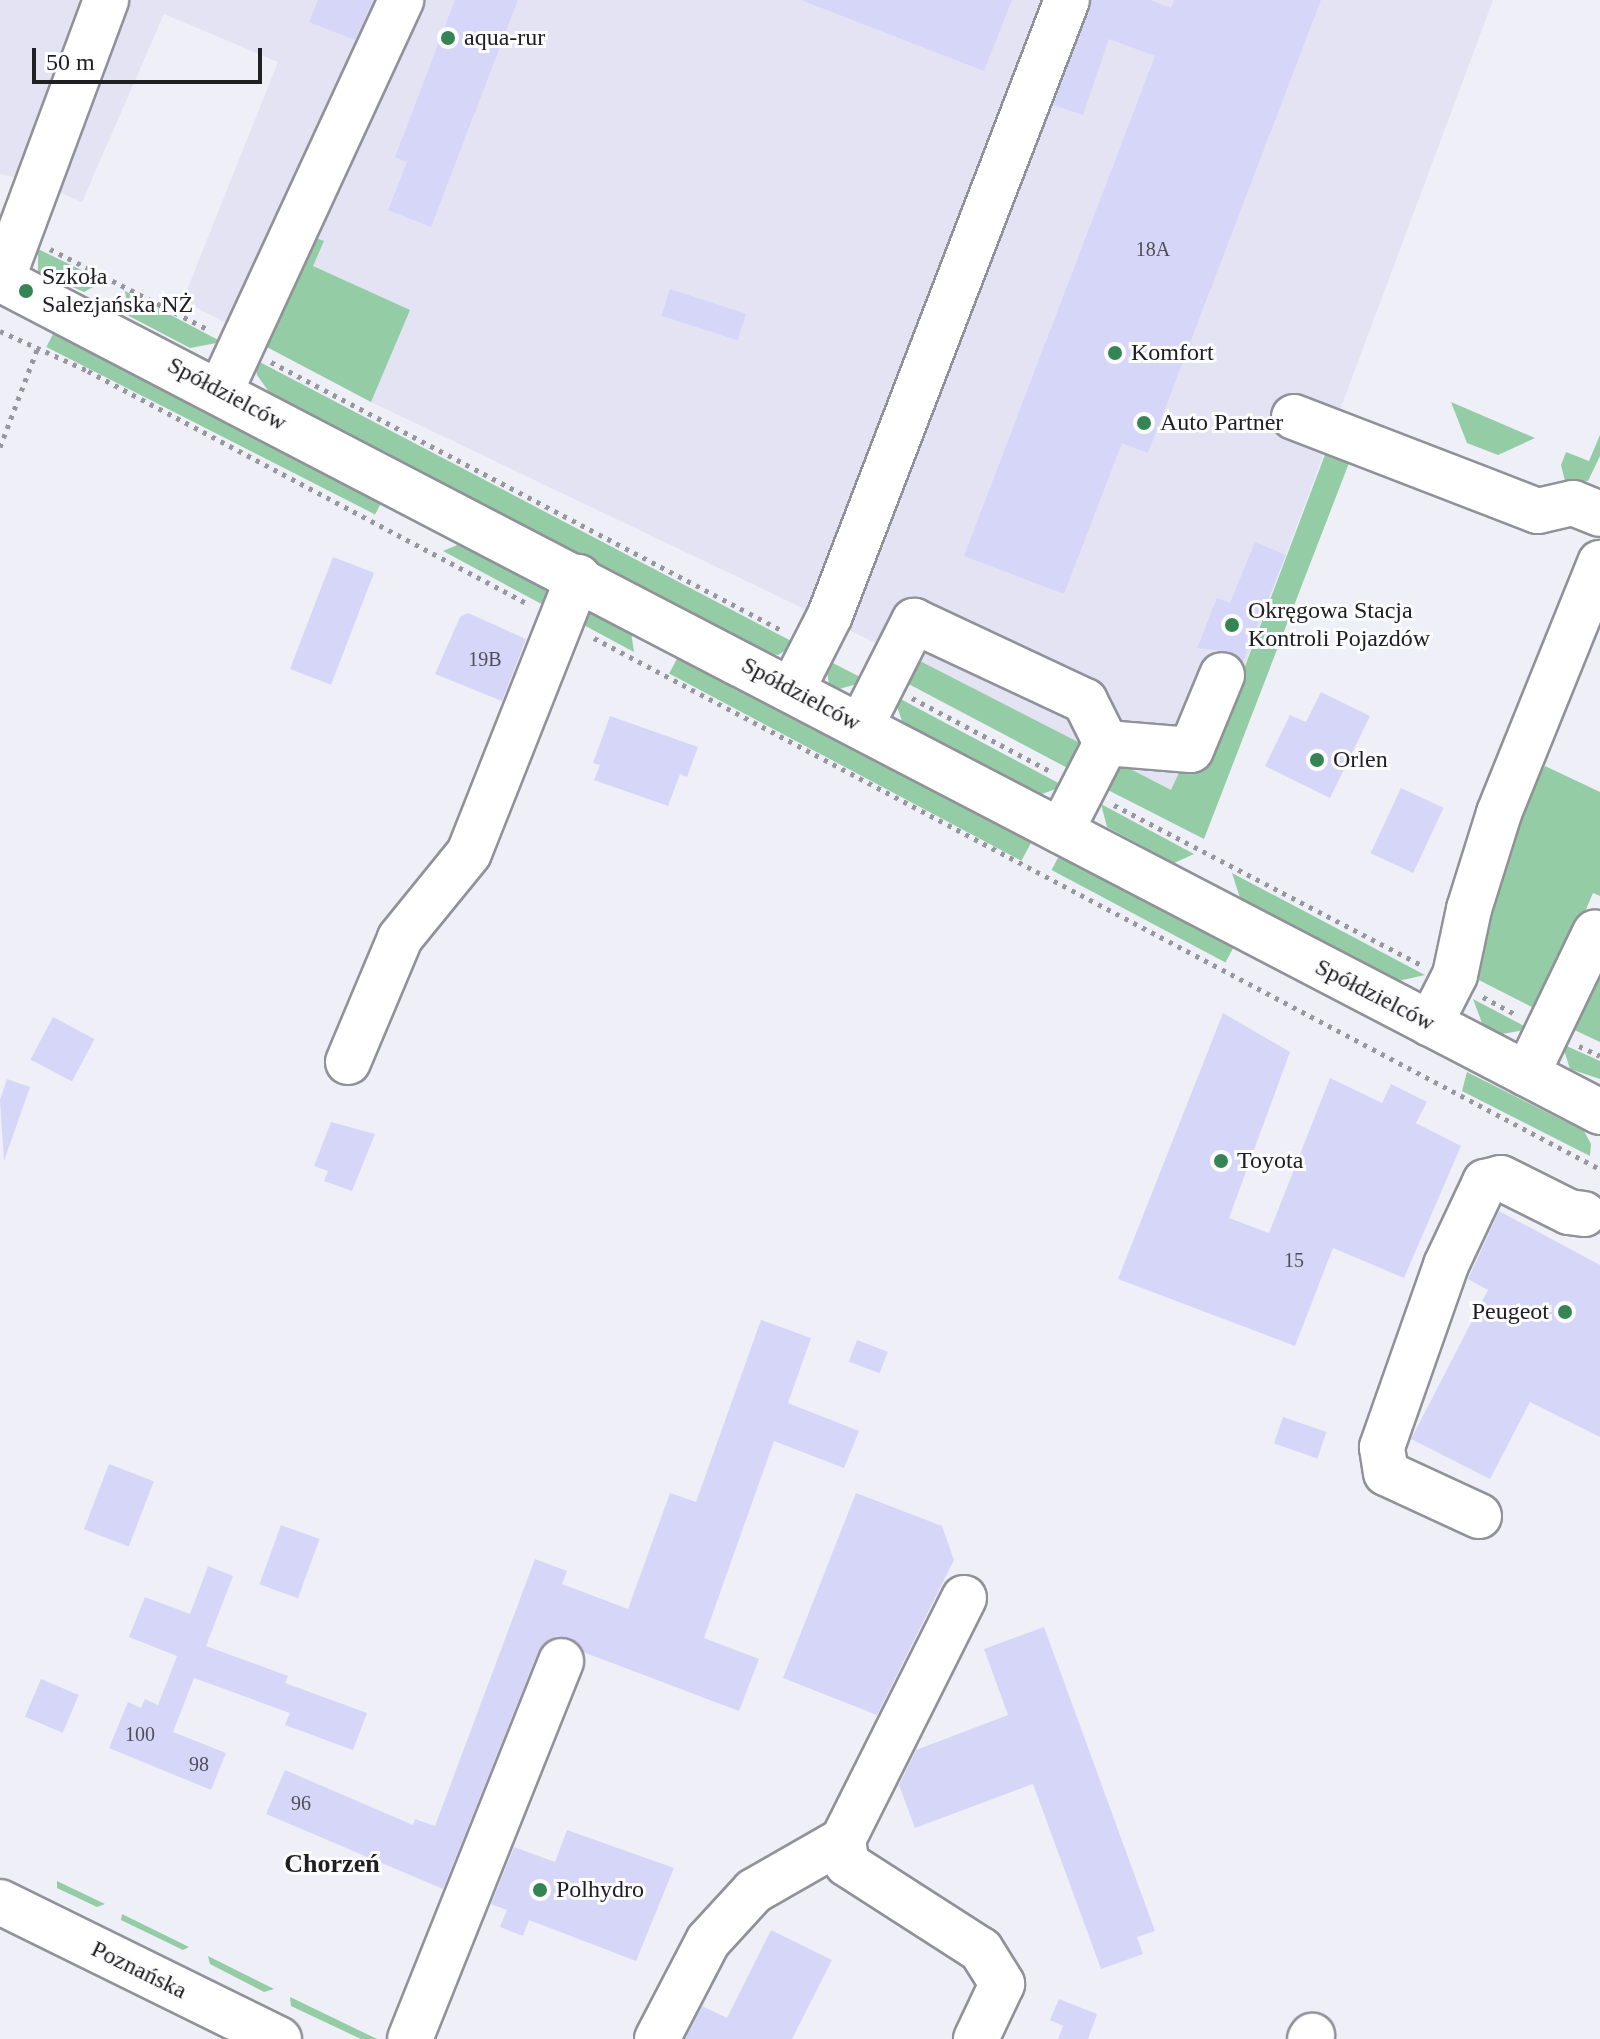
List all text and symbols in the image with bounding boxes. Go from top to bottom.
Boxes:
place label: aqua-rur [464,24,545,52]
marker: aqua-rur [439,29,457,47]
scale bar [36,32,266,82]
text: 50 m [46,49,95,75]
house number: 18A [1136,237,1170,261]
place label: Szkoła Salezjańska NŻ [42,263,193,319]
marker: Szkoła Salezjańska NŻ [17,282,35,300]
place label: Komfort [1131,339,1214,367]
marker: Komfort [1106,344,1124,362]
street label: Spółdzielców [163,351,291,437]
place label: Auto Partner [1160,409,1283,437]
marker: Auto Partner [1135,414,1153,432]
place label: Okręgowa Stacja Kontroli Pojazdów [1248,597,1430,653]
marker: Okręgowa Stacja Kontroli Pojazdów [1223,616,1241,634]
house number: 19B [468,647,502,671]
street label: Spółdzielców [737,651,865,737]
place label: Orlen [1333,746,1388,774]
marker: Orlen [1308,751,1326,769]
street label: Spółdzielców [1310,953,1440,1037]
place label: Toyota [1237,1147,1303,1175]
marker: Toyota [1212,1152,1230,1170]
house number: 15 [1284,1248,1304,1272]
place label: Peugeot [1472,1298,1549,1326]
marker: Peugeot [1556,1303,1574,1321]
house number: 100 [125,1722,155,1746]
house number: 98 [189,1752,209,1776]
house number: 96 [291,1791,311,1815]
district label: Chorzeń [284,1848,380,1880]
place label: Polhydro [556,1876,644,1904]
marker: Polhydro [531,1881,549,1899]
street label: Poznańska [87,1935,191,2005]

